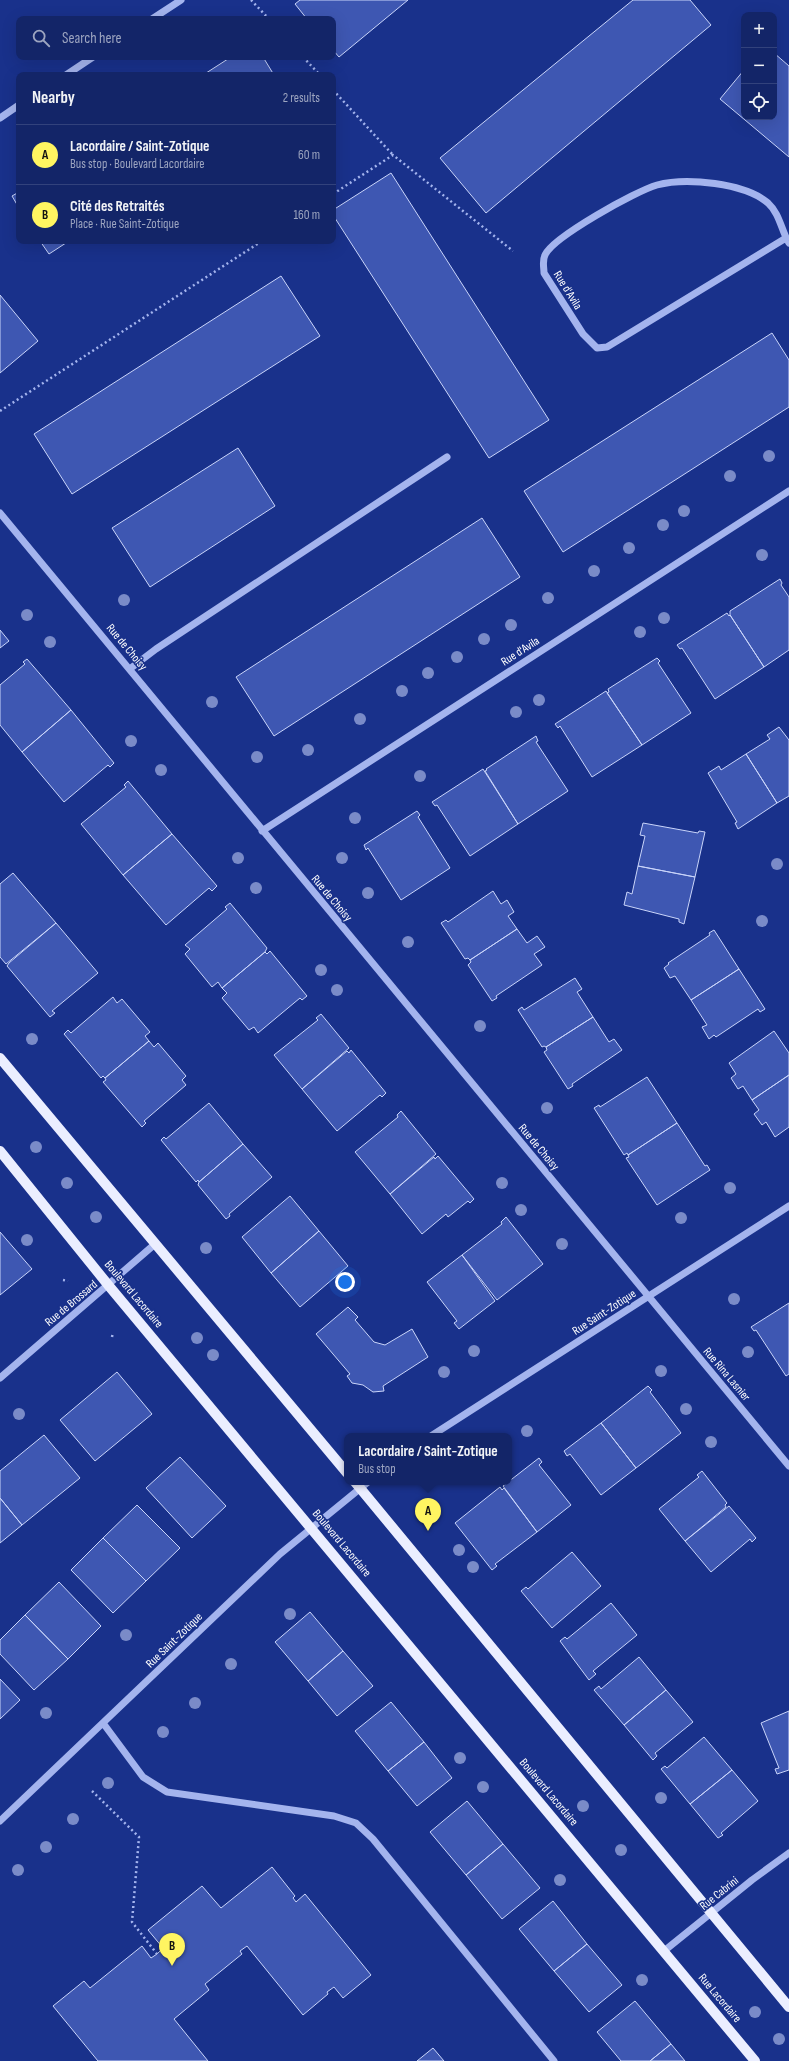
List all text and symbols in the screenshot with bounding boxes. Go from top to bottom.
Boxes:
map controls [741,12,777,120]
button: + [741,12,777,48]
search box [16,16,336,60]
icon: search [30,27,52,49]
text: Search here [62,29,122,48]
button: − [741,48,777,84]
button: locate [741,84,777,120]
text: Nearby [32,88,75,108]
text: 2 results [283,90,320,106]
text: Lacordaire / Saint-Zotique [70,137,209,156]
text: A [42,147,48,163]
text: 60 m [298,147,320,163]
text: Bus stop · Boulevard Lacordaire [70,156,204,172]
text: Cité des Retraités [70,197,165,216]
text: B [42,207,48,223]
text: 160 m [294,207,320,223]
text: Place · Rue Saint-Zotique [70,216,179,232]
street label: Rue d'Avila [550,268,586,313]
street label: Rue de Choisy [103,621,151,674]
street label: Rue d'Avila [498,633,543,669]
street label: Rue de Choisy [308,872,356,925]
street label: Rue de Choisy [515,1121,563,1174]
street label: Boulevard Lacordaire [101,1258,166,1331]
your location [335,1272,355,1292]
street label: Rue de Brossard [42,1277,101,1330]
street label: Rue Saint-Zotique [570,1286,639,1339]
street label: Rue Rina Lasnier [700,1344,754,1405]
popup [344,1433,512,1485]
text: Lacordaire / Saint-Zotique [358,1442,498,1461]
text: Bus stop [358,1461,396,1477]
pin: A [415,1498,441,1531]
street label: Boulevard Lacordaire [309,1507,374,1580]
street label: Rue Saint-Zotique [143,1609,206,1671]
street label: Boulevard Lacordaire [516,1756,581,1829]
street label: Rue Cabrini [697,1873,742,1914]
pin: B [159,1933,185,1966]
street label: Rue Lacordaire [695,1971,745,2026]

